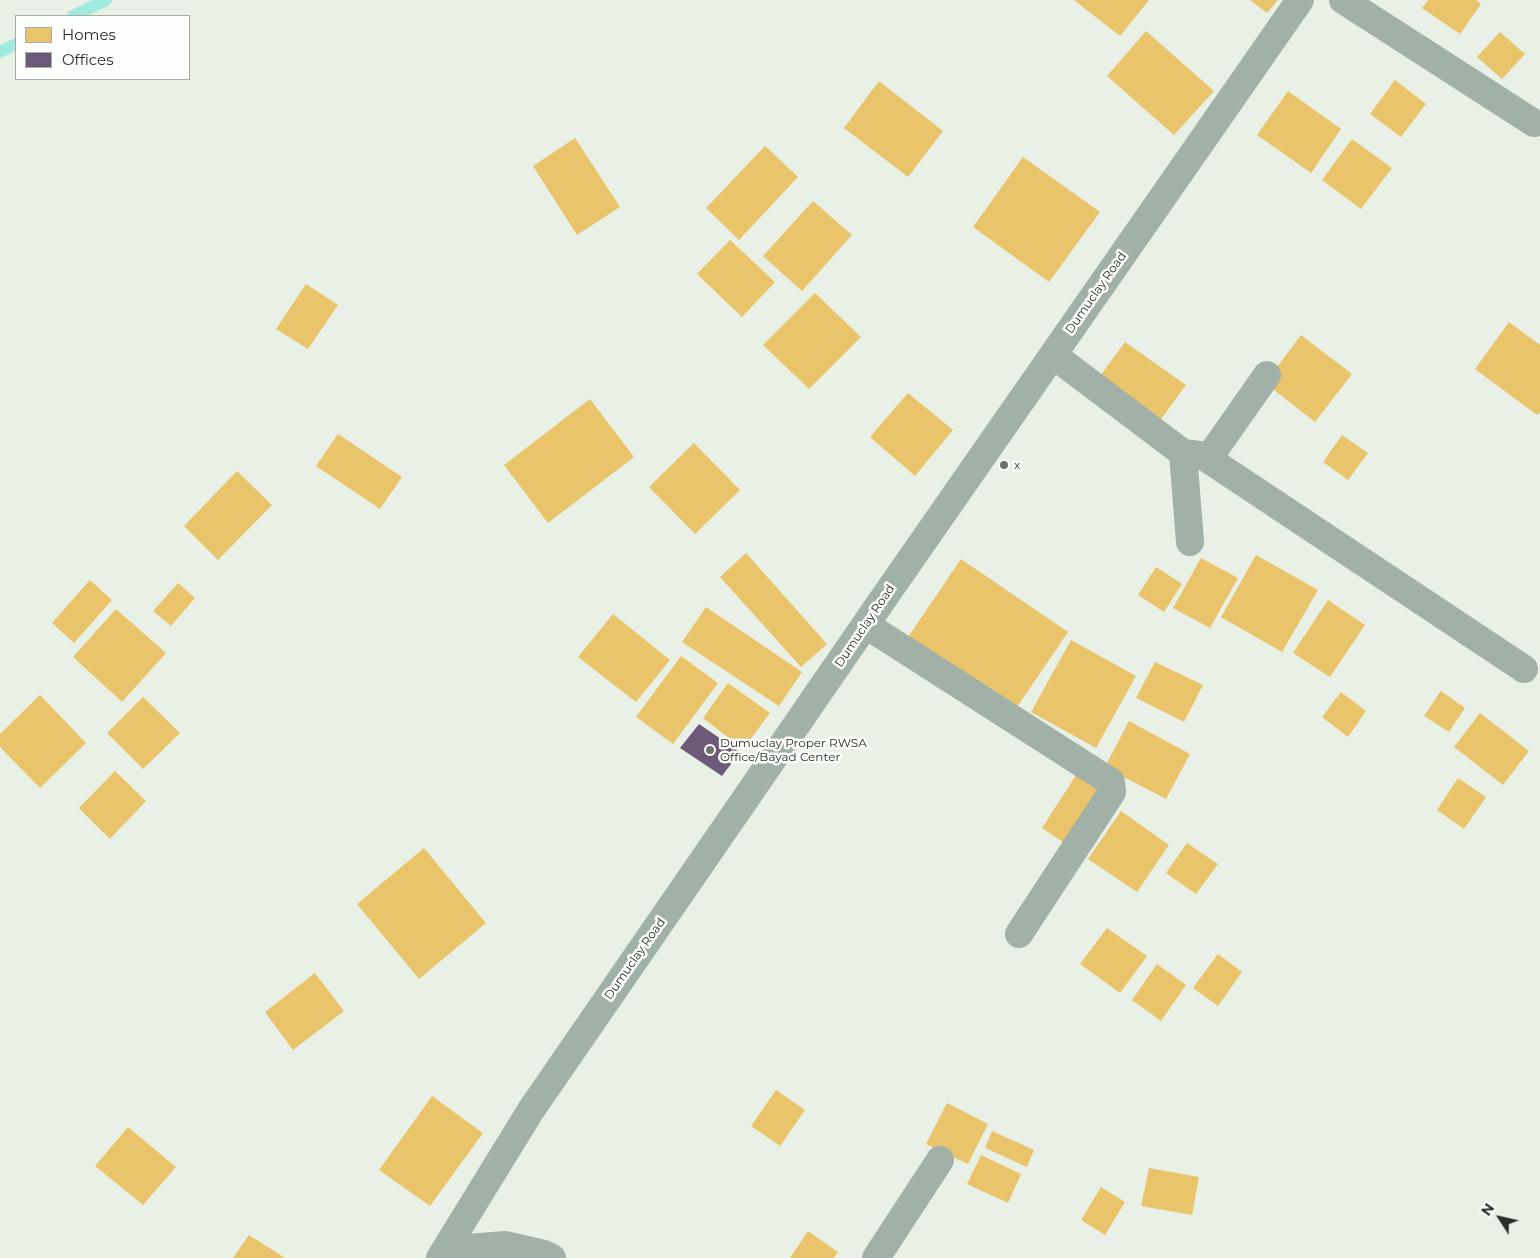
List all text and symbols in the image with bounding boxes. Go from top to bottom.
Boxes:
legend [15,15,190,80]
text: Homes [62,25,116,44]
text: Offices [62,50,114,69]
street label: Dumuclay Road [1062,249,1130,337]
place label: x [1014,458,1020,472]
marker: x [998,459,1010,471]
street label: Dumuclay Road [832,582,898,670]
place label: Dumuclay Proper RWSA Office/Bayad Center [720,736,867,764]
marker: Dumuclay Proper RWSA Office/Bayad Center [704,744,716,756]
street label: Dumuclay Road [601,915,669,1003]
north arrow [1475,1193,1525,1243]
text: N [1477,1200,1498,1219]

